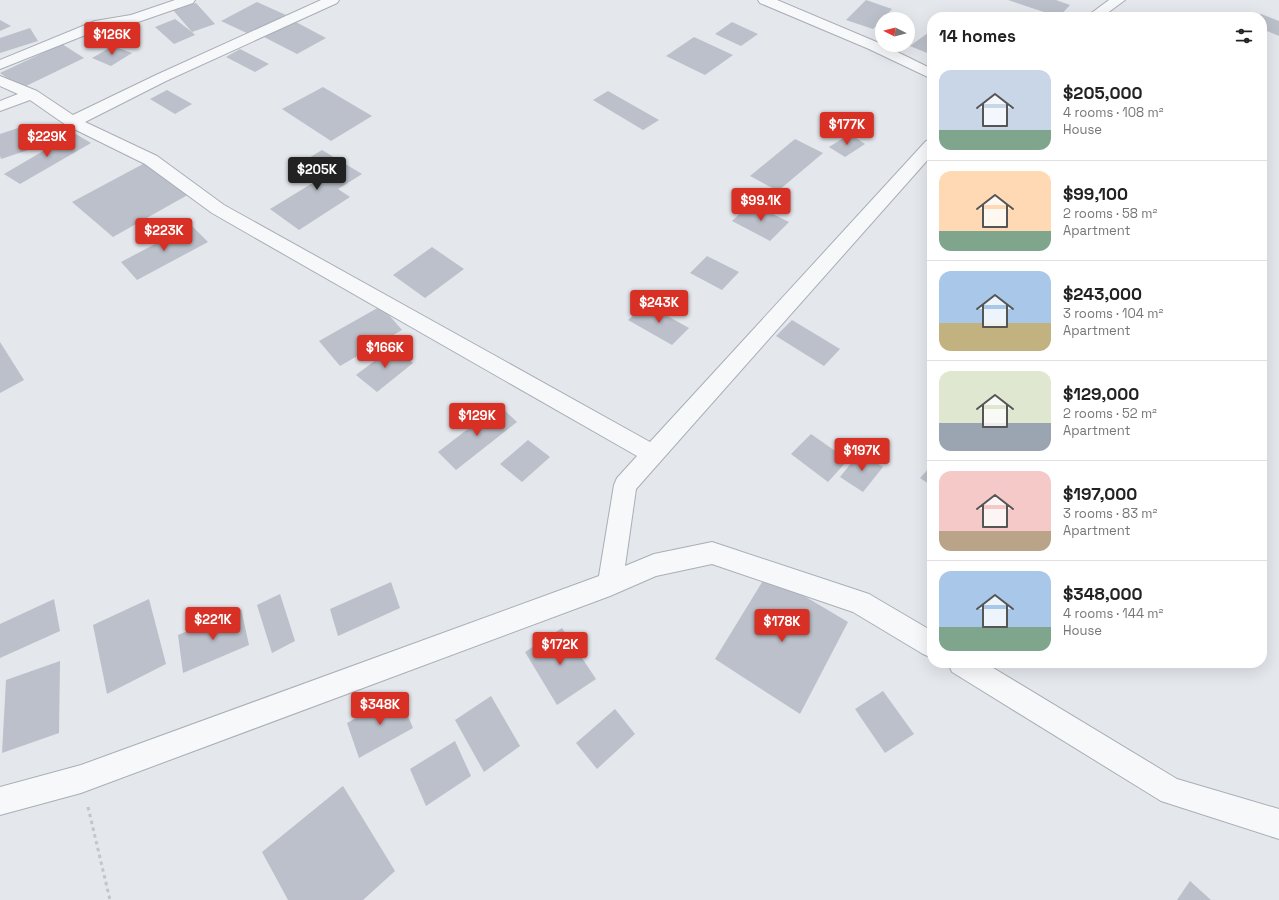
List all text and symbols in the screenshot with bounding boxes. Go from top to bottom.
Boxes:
north arrow [875,12,915,52]
map controls [875,12,915,52]
pin: $126K [84,22,140,56]
text: 14 homes [939,25,1016,47]
icon: filters [1233,25,1255,47]
text: $126K [93,26,131,43]
text: $205,000 [1063,82,1142,104]
icon: home [971,86,1019,134]
text: 4 rooms · 108 m² [1063,104,1164,121]
pin: $177K [819,112,875,146]
text: $177K [829,116,865,133]
text: House [1063,121,1102,138]
pin: $229K [19,124,75,158]
text: $229K [27,128,67,145]
pin: $205K [289,157,345,191]
text: $205K [297,161,337,178]
text: $99,100 [1063,183,1128,205]
icon: home [971,187,1019,235]
pin: $99.1K [728,188,794,222]
text: $99.1K [740,192,782,209]
text: 2 rooms · 58 m² [1063,205,1157,222]
pin: $223K [136,218,192,252]
text: $223K [144,222,184,239]
text: Apartment [1063,222,1131,239]
text: $243,000 [1063,283,1142,305]
icon: home [971,287,1019,335]
pin: $243K [631,290,687,324]
text: $243K [639,294,679,311]
text: 3 rooms · 104 m² [1063,305,1163,322]
text: Apartment [1063,322,1131,339]
pin: $166K [357,335,413,369]
text: $166K [366,339,404,356]
text: $129,000 [1063,383,1139,405]
icon: home [971,387,1019,435]
pin: $129K [449,403,505,437]
text: 2 rooms · 52 m² [1063,405,1157,422]
text: $129K [458,407,496,424]
text: Apartment [1063,422,1131,439]
pin: $197K [834,438,890,472]
text: $197K [844,442,880,459]
text: $197,000 [1063,483,1137,505]
icon: home [971,487,1019,535]
text: 3 rooms · 83 m² [1063,505,1157,522]
text: Apartment [1063,522,1131,539]
text: $348,000 [1063,583,1143,605]
icon: home [971,587,1019,635]
text: 4 rooms · 144 m² [1063,605,1163,622]
pin: $221K [185,607,241,641]
pin: $178K [754,609,810,643]
text: $221K [194,611,232,628]
text: $178K [764,613,800,630]
text: House [1063,622,1102,639]
pin: $172K [532,632,588,666]
text: $172K [542,636,578,653]
pin: $348K [352,692,408,726]
text: $348K [360,696,400,713]

